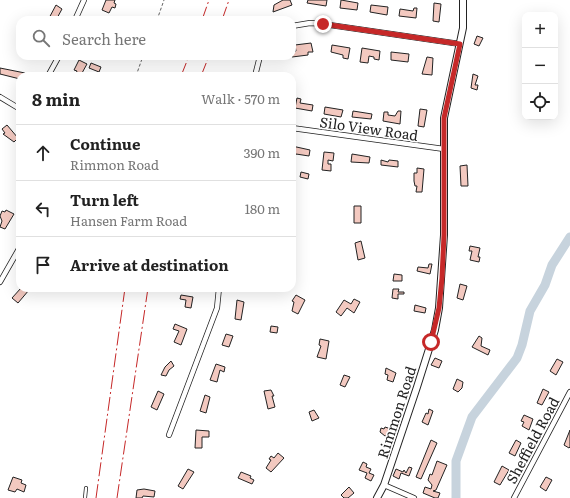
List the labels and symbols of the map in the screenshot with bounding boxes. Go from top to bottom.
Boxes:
route end [314,15,332,33]
street label: Silo View Road [318,111,420,145]
route start [422,333,440,351]
street label: Rimmon Road [372,363,420,461]
street label: Sheffield Road [501,393,563,487]

